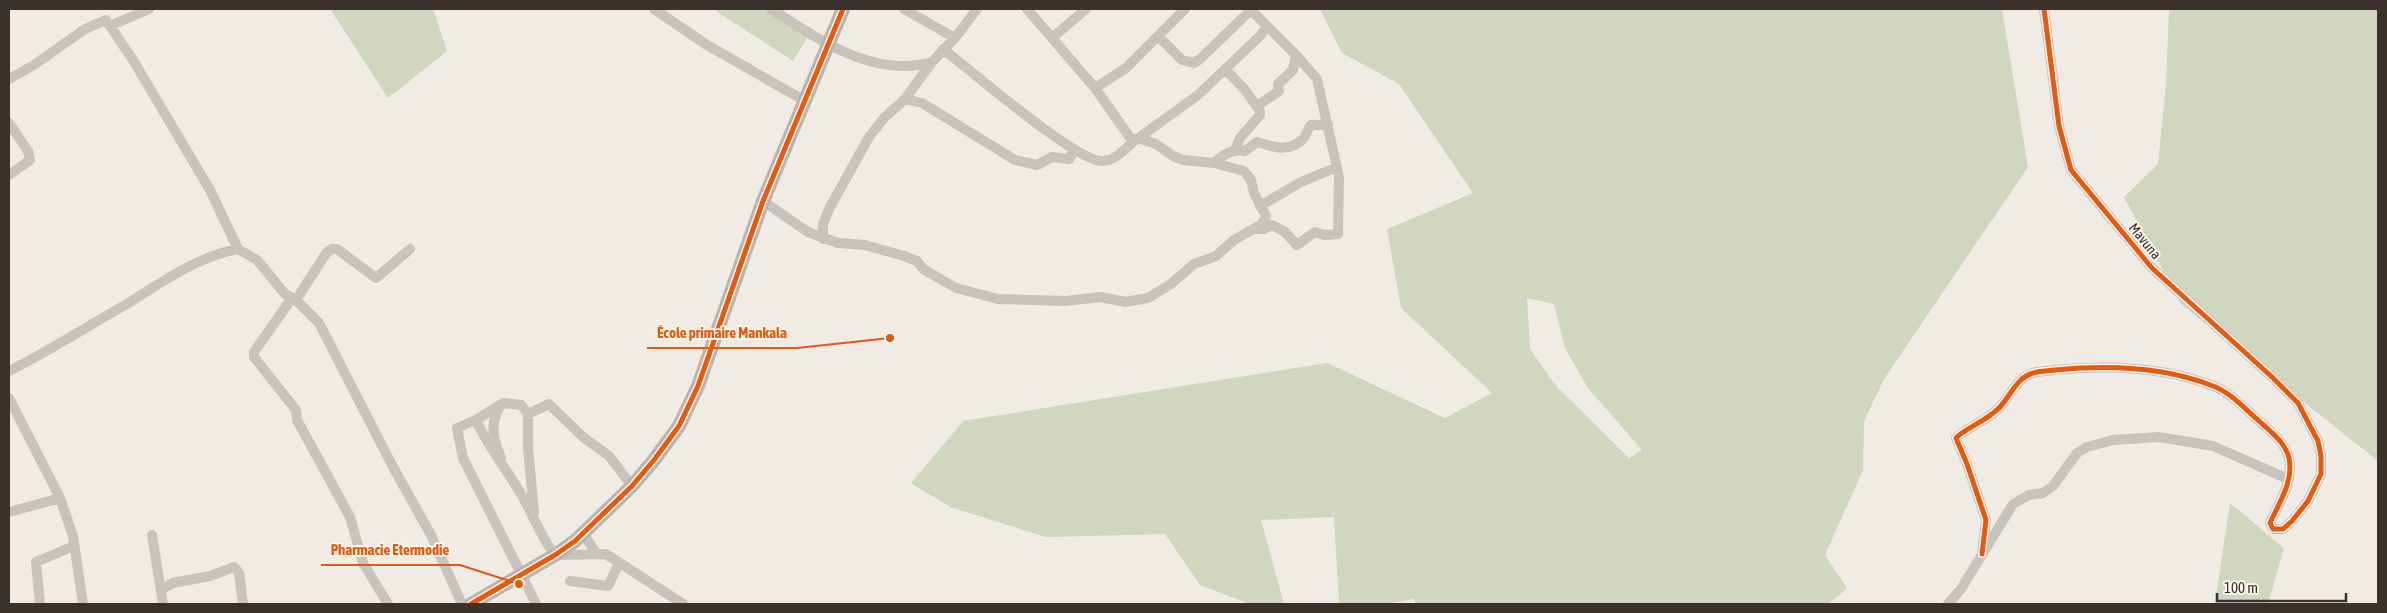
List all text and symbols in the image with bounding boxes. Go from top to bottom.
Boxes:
street label: Mavuna [2126,220,2164,262]
callout: École primaire Mankala [647,318,797,348]
text: École primaire Mankala [657,324,787,341]
callout: Pharmacie Etermodie [321,535,460,565]
text: Pharmacie Etermodie [331,541,450,558]
scale bar [2217,570,2346,602]
text: 100 m [2224,579,2258,596]

